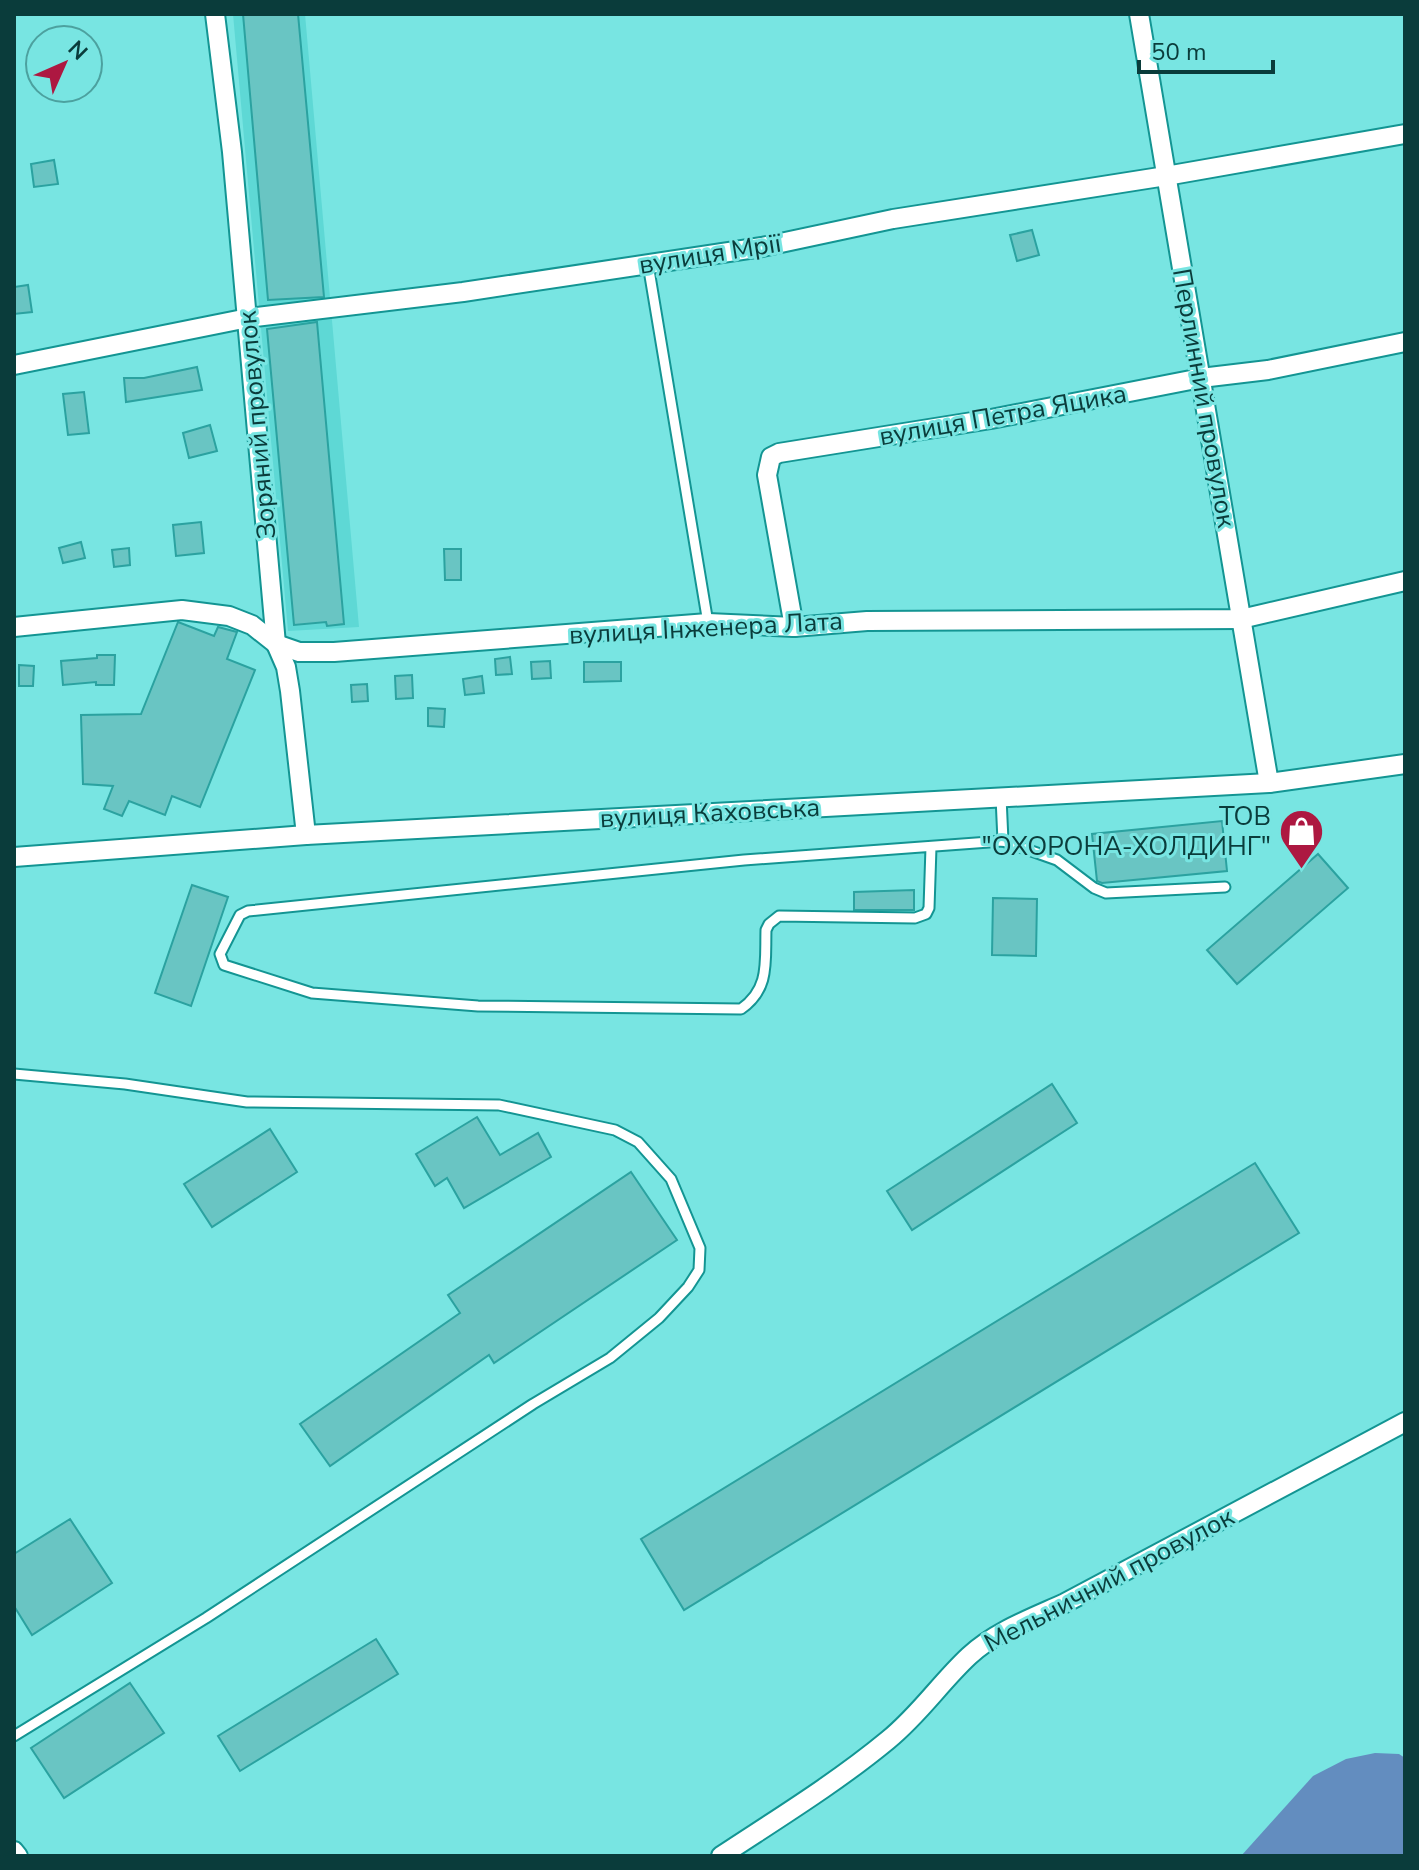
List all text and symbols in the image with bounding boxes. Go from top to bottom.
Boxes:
north arrow [24,24,104,104]
scale bar [1139,24,1273,74]
text: N [61,34,94,67]
text: 50 m [1151,36,1207,68]
street label: вулиця Мрії [636,225,784,283]
street label: Перлинний провулок [1164,266,1244,531]
street label: Зоряний провулок [230,309,284,540]
street label: вулиця Петра Яцика [877,376,1129,454]
street label: вулиця Інженера Лата [568,603,844,653]
street label: вулиця Каховська [599,790,821,836]
place label: ТОВ "ОХОРОНА-ХОЛДИНГ" [982,799,1271,864]
shop icon: ТОВ "ОХОРОНА-ХОЛДИНГ" [1278,807,1326,870]
street label: Мельничний провулок [978,1499,1240,1661]

